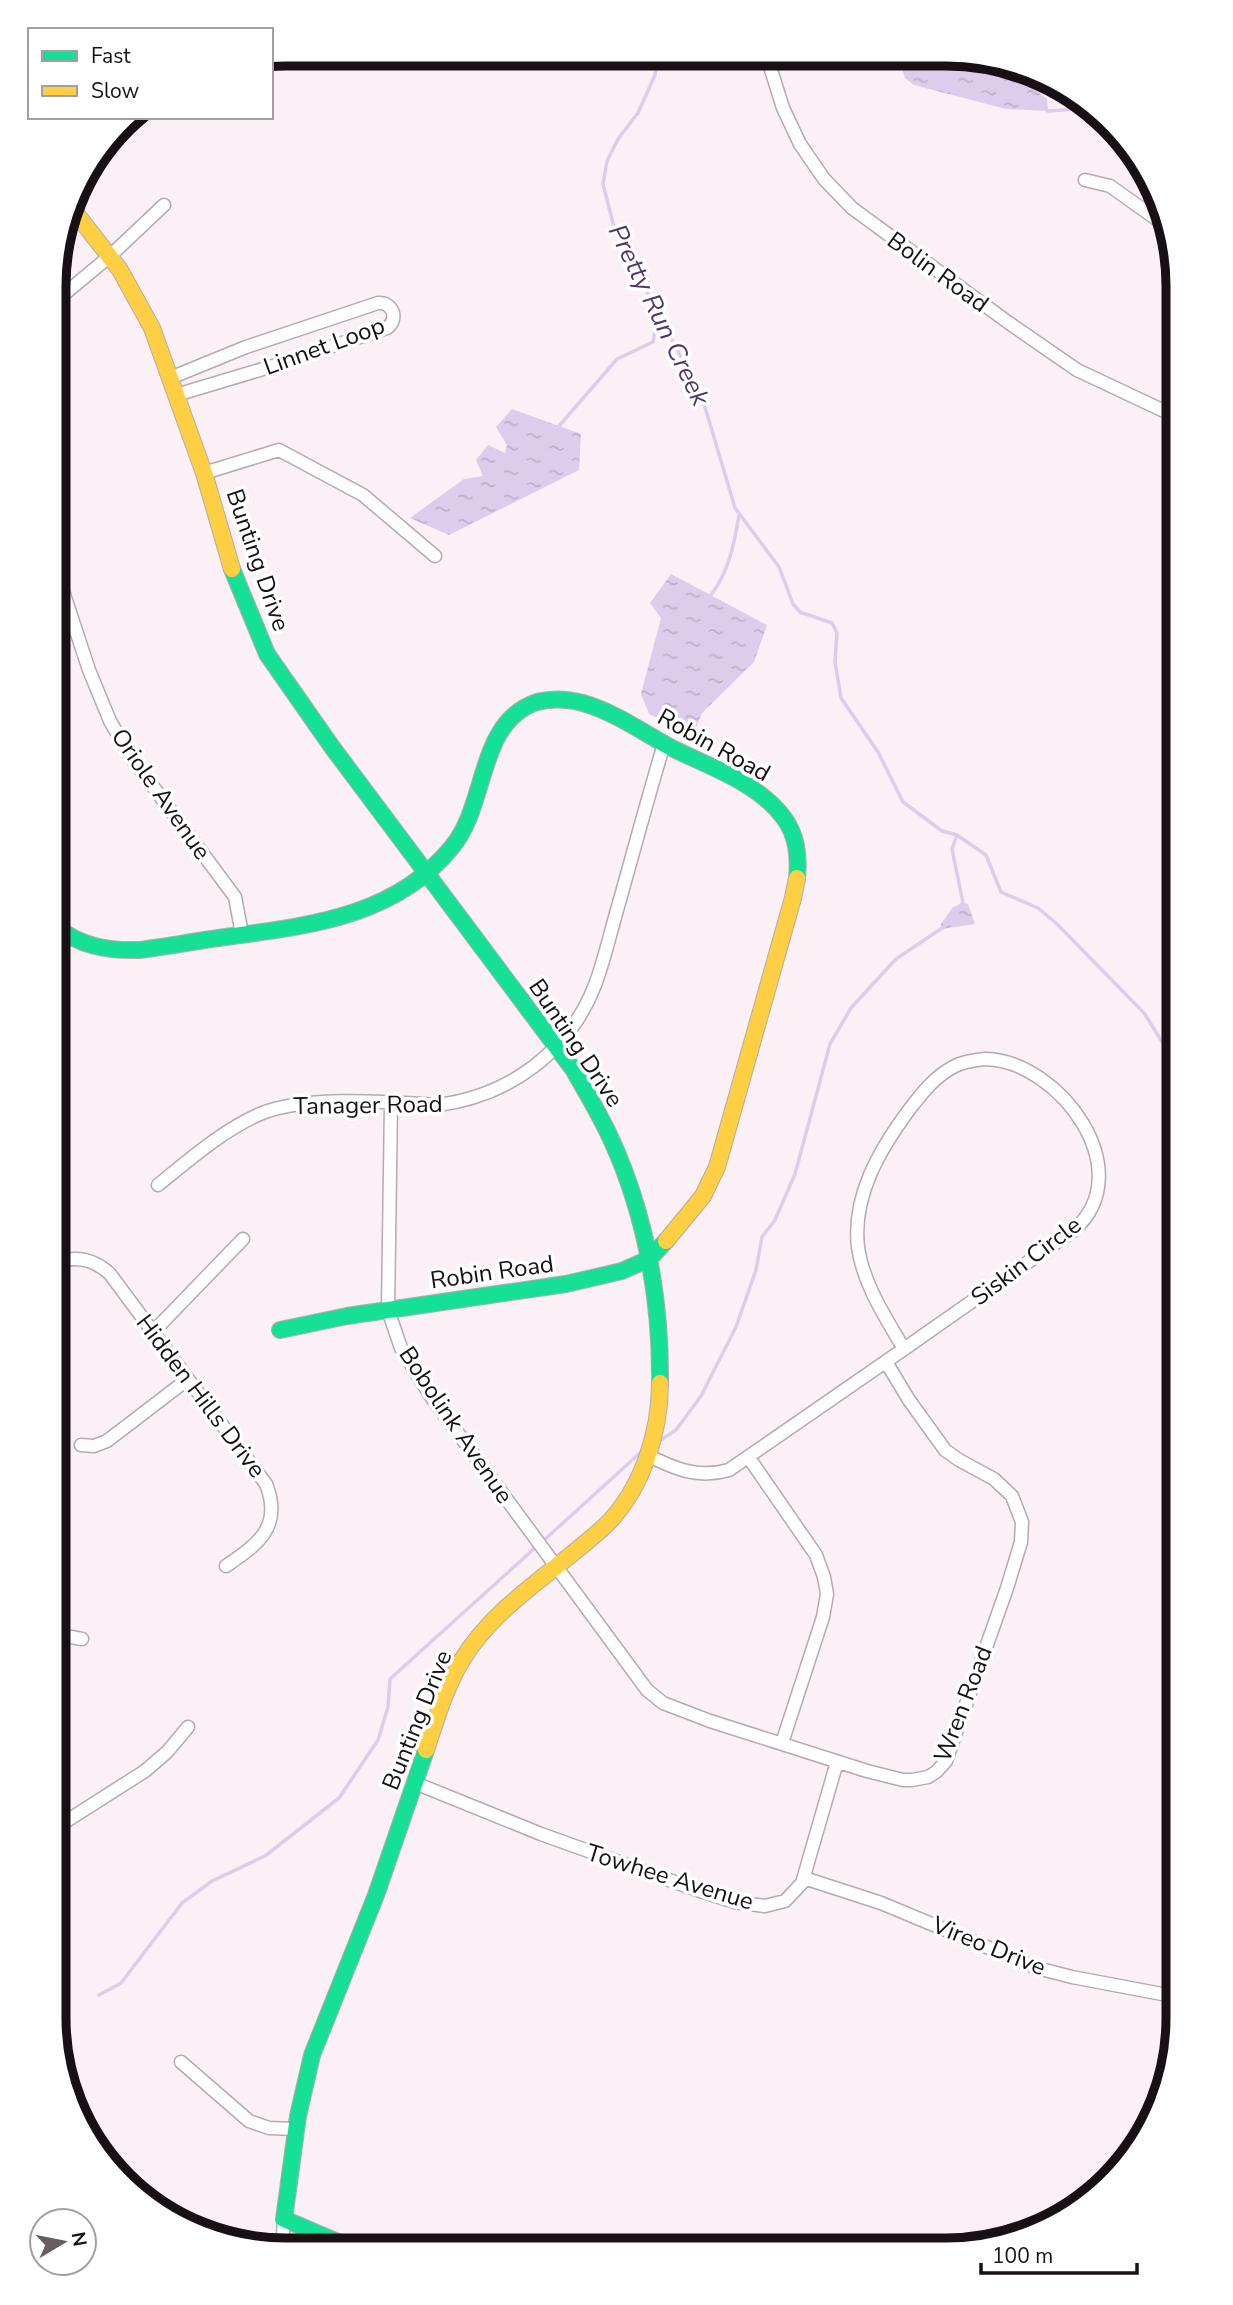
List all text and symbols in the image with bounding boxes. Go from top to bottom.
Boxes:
legend [28,28,273,119]
text: Fast [91,42,131,70]
text: Slow [91,77,140,105]
water label: Pretty Run Creek [600,218,719,413]
street label: Bolin Road [881,224,995,320]
street label: Linnet Loop [259,309,389,383]
street label: Bunting Drive [219,485,297,635]
street label: Robin Road [652,701,776,789]
street label: Oriole Avenue [104,722,218,866]
street label: Bunting Drive [521,973,631,1113]
street label: Tanager Road [293,1088,443,1122]
street label: Siskin Circle [964,1209,1088,1313]
street label: Robin Road [428,1248,556,1296]
street label: Hidden Hills Drive [129,1308,273,1484]
street label: Bobolink Avenue [392,1340,520,1510]
street label: Wren Road [926,1641,1000,1767]
street label: Bunting Drive [374,1645,460,1795]
street label: Towhee Avenue [583,1836,757,1918]
street label: Vireo Drive [927,1908,1051,1983]
north arrow [28,2207,98,2277]
text: N [65,2230,93,2248]
scale bar [981,2232,1137,2276]
text: 100 m [992,2242,1053,2270]

